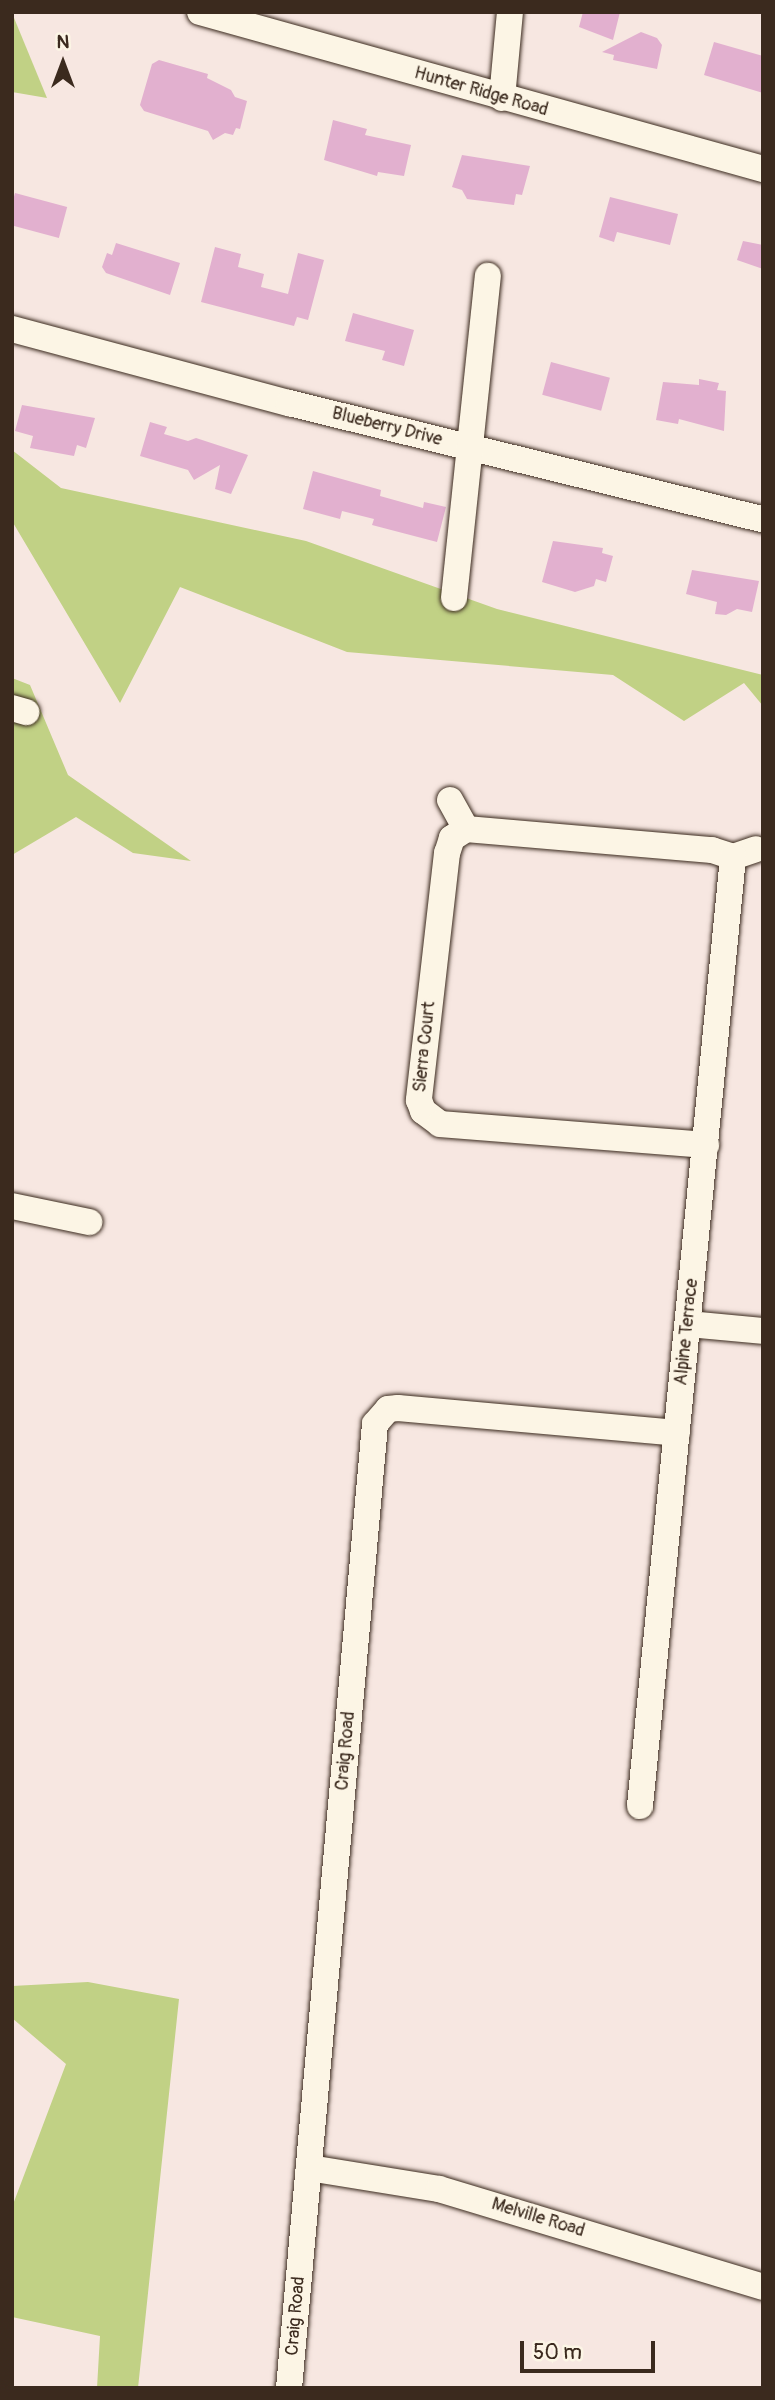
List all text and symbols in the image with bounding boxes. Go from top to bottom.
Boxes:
north arrow [28,28,98,98]
text: N [57,30,69,54]
street label: Hunter Ridge Road [412,63,550,121]
street label: Blueberry Drive [330,403,444,451]
street label: Sierra Court [409,1001,441,1093]
street label: Alpine Terrace [671,1277,703,1387]
street label: Craig Road [332,1711,360,1791]
street label: Melville Road [489,2194,587,2242]
street label: Craig Road [282,2276,310,2356]
scale bar [523,2326,658,2370]
text: 50 m [533,2339,582,2366]

